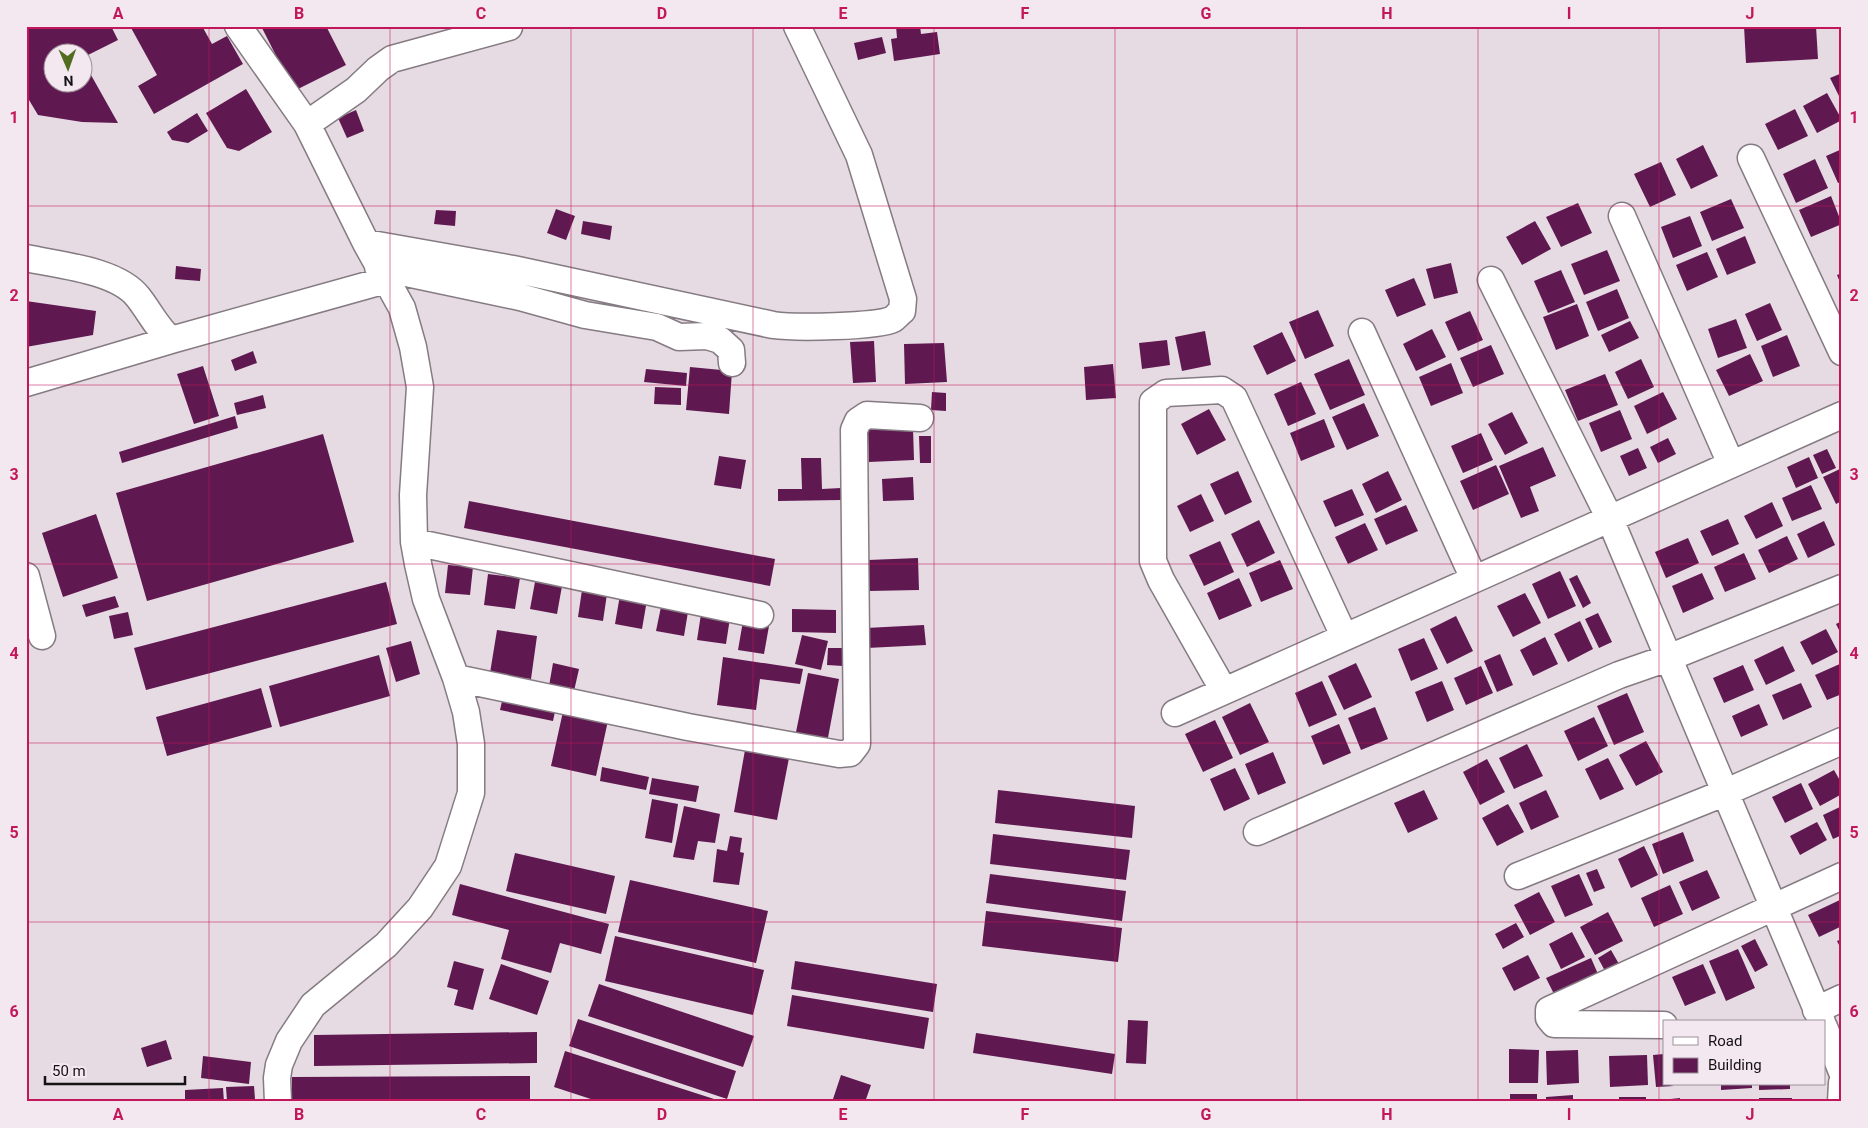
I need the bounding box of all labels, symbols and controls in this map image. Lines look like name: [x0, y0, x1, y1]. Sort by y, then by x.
text: A: [113, 4, 124, 23]
text: B: [294, 4, 304, 23]
text: C: [476, 4, 486, 23]
text: D: [657, 4, 667, 23]
text: E: [839, 4, 848, 23]
text: F: [1021, 4, 1030, 23]
text: G: [1201, 4, 1212, 23]
text: H: [1381, 4, 1393, 23]
text: I: [1567, 4, 1571, 23]
text: J: [1746, 4, 1754, 23]
north arrow: [42, 42, 92, 92]
text: N: [63, 73, 74, 89]
text: 1: [9, 108, 19, 127]
text: 1: [1849, 108, 1859, 127]
text: 2: [9, 286, 19, 305]
text: 2: [1849, 286, 1859, 305]
text: 3: [9, 465, 19, 484]
text: 3: [1849, 465, 1859, 484]
text: 4: [9, 644, 19, 663]
text: 4: [1849, 644, 1859, 663]
text: 5: [9, 823, 19, 842]
text: 5: [1849, 823, 1859, 842]
text: 6: [9, 1002, 19, 1021]
text: 6: [1849, 1002, 1859, 1021]
legend: [1663, 1020, 1826, 1086]
text: Road: [1708, 1032, 1742, 1050]
scale bar: [45, 1053, 185, 1085]
text: Building: [1708, 1056, 1762, 1074]
text: 50 m: [52, 1062, 86, 1080]
text: A: [113, 1105, 124, 1124]
text: B: [294, 1105, 304, 1124]
text: C: [476, 1105, 486, 1124]
text: D: [657, 1105, 667, 1124]
text: E: [839, 1105, 848, 1124]
text: F: [1021, 1105, 1030, 1124]
text: G: [1201, 1105, 1212, 1124]
text: H: [1381, 1105, 1393, 1124]
text: I: [1567, 1105, 1571, 1124]
text: J: [1746, 1105, 1754, 1124]

